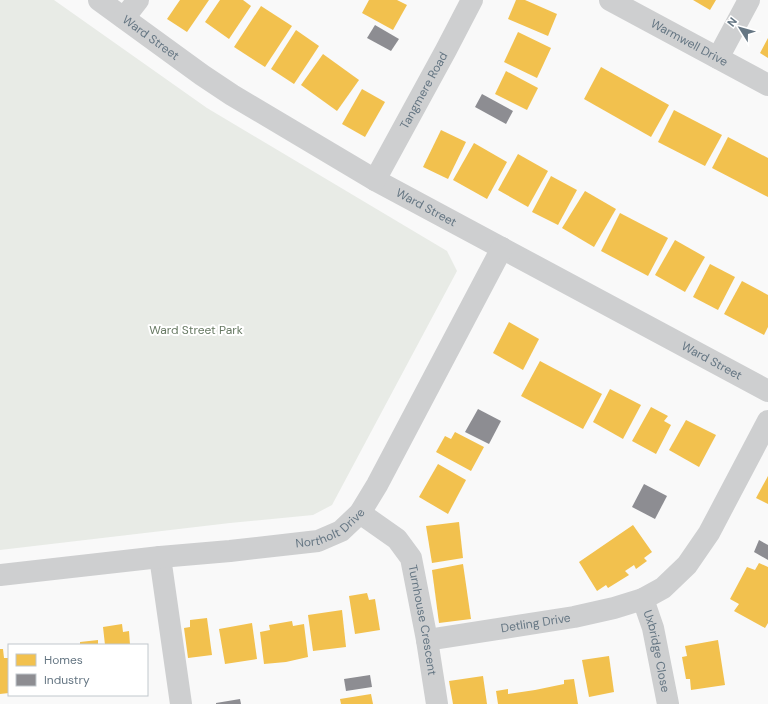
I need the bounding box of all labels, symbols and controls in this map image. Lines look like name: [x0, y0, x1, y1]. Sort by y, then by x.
north arrow: [720, 8, 760, 48]
street label: Ward Street: [119, 12, 183, 64]
street label: Warmwell Drive: [648, 15, 731, 70]
text: N: [724, 15, 740, 29]
street label: Tangmere Road: [396, 49, 451, 132]
street label: Ward Street: [393, 185, 460, 230]
park label: Ward Street Park: [149, 322, 243, 338]
street label: Ward Street: [679, 338, 745, 384]
street label: Northolt Drive: [295, 505, 369, 552]
street label: Turnhouse Crescent: [404, 563, 440, 677]
street label: Uxbridge Close: [639, 608, 674, 694]
street label: Detling Drive: [500, 610, 572, 636]
legend: [8, 644, 148, 696]
text: Homes: [44, 652, 83, 668]
text: Industry: [44, 672, 90, 688]

